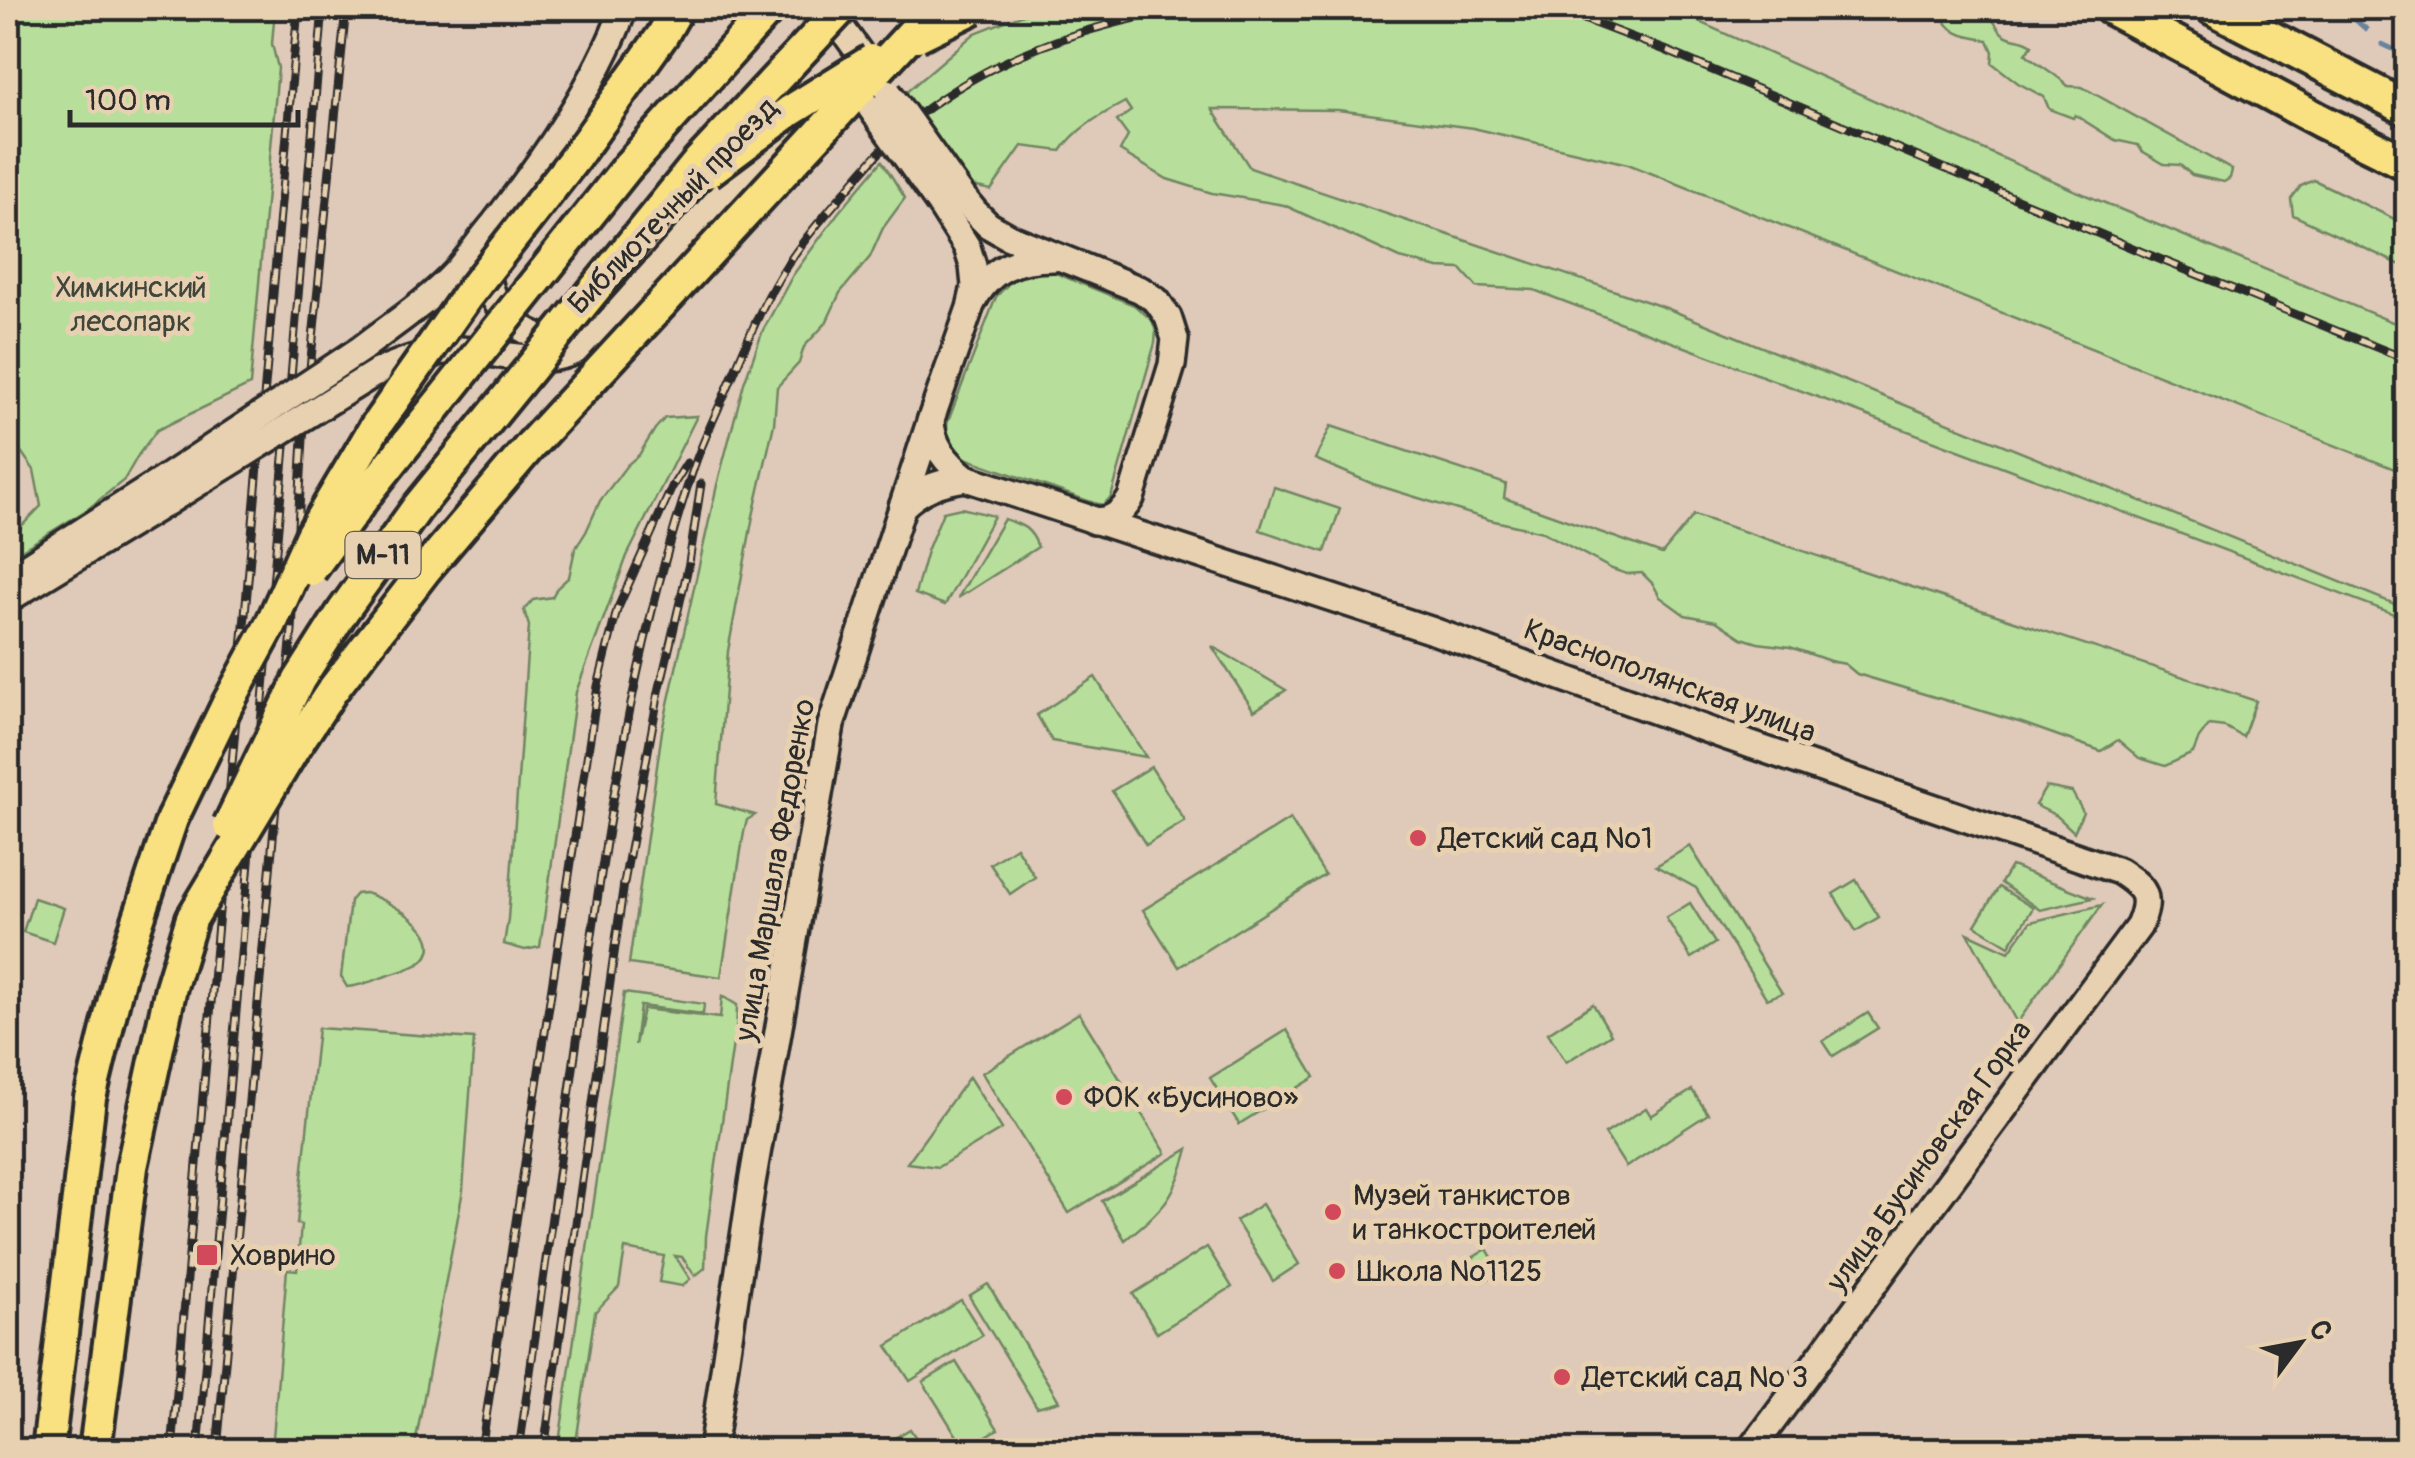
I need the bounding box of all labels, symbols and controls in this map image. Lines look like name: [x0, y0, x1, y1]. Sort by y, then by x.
scale bar: [70, 65, 298, 127]
text: 100 m: [85, 82, 171, 119]
street label: Библиотечный проезд: [560, 90, 786, 322]
park label: Химкинский лесопарк: [55, 269, 207, 340]
road number: М-11: [346, 532, 420, 578]
street label: Краснополянская улица: [1519, 611, 1821, 751]
street label: улица Маршала Федоренко: [726, 696, 823, 1045]
place label: Детский сад №1: [1437, 820, 1653, 857]
marker: Детский сад №1: [1407, 827, 1429, 849]
street label: улица Бусиновская Горка: [1818, 1013, 2040, 1299]
place label: ФОК «Бусиново»: [1084, 1079, 1298, 1116]
marker: ФОК «Бусиново»: [1053, 1086, 1075, 1108]
place label: Музей танкистов и танкостроителей: [1353, 1177, 1596, 1248]
marker: Музей танкистов и танкостроителей: [1322, 1201, 1344, 1223]
place label: Ховрино: [230, 1237, 336, 1274]
marker: Ховрино: [194, 1242, 220, 1268]
place label: Школа №1125: [1357, 1253, 1542, 1290]
marker: Школа №1125: [1326, 1260, 1348, 1282]
north arrow: [2250, 1293, 2350, 1393]
text: С: [2301, 1314, 2339, 1347]
place label: Детский сад № 3: [1581, 1359, 1808, 1396]
marker: Детский сад № 3: [1551, 1366, 1573, 1388]

